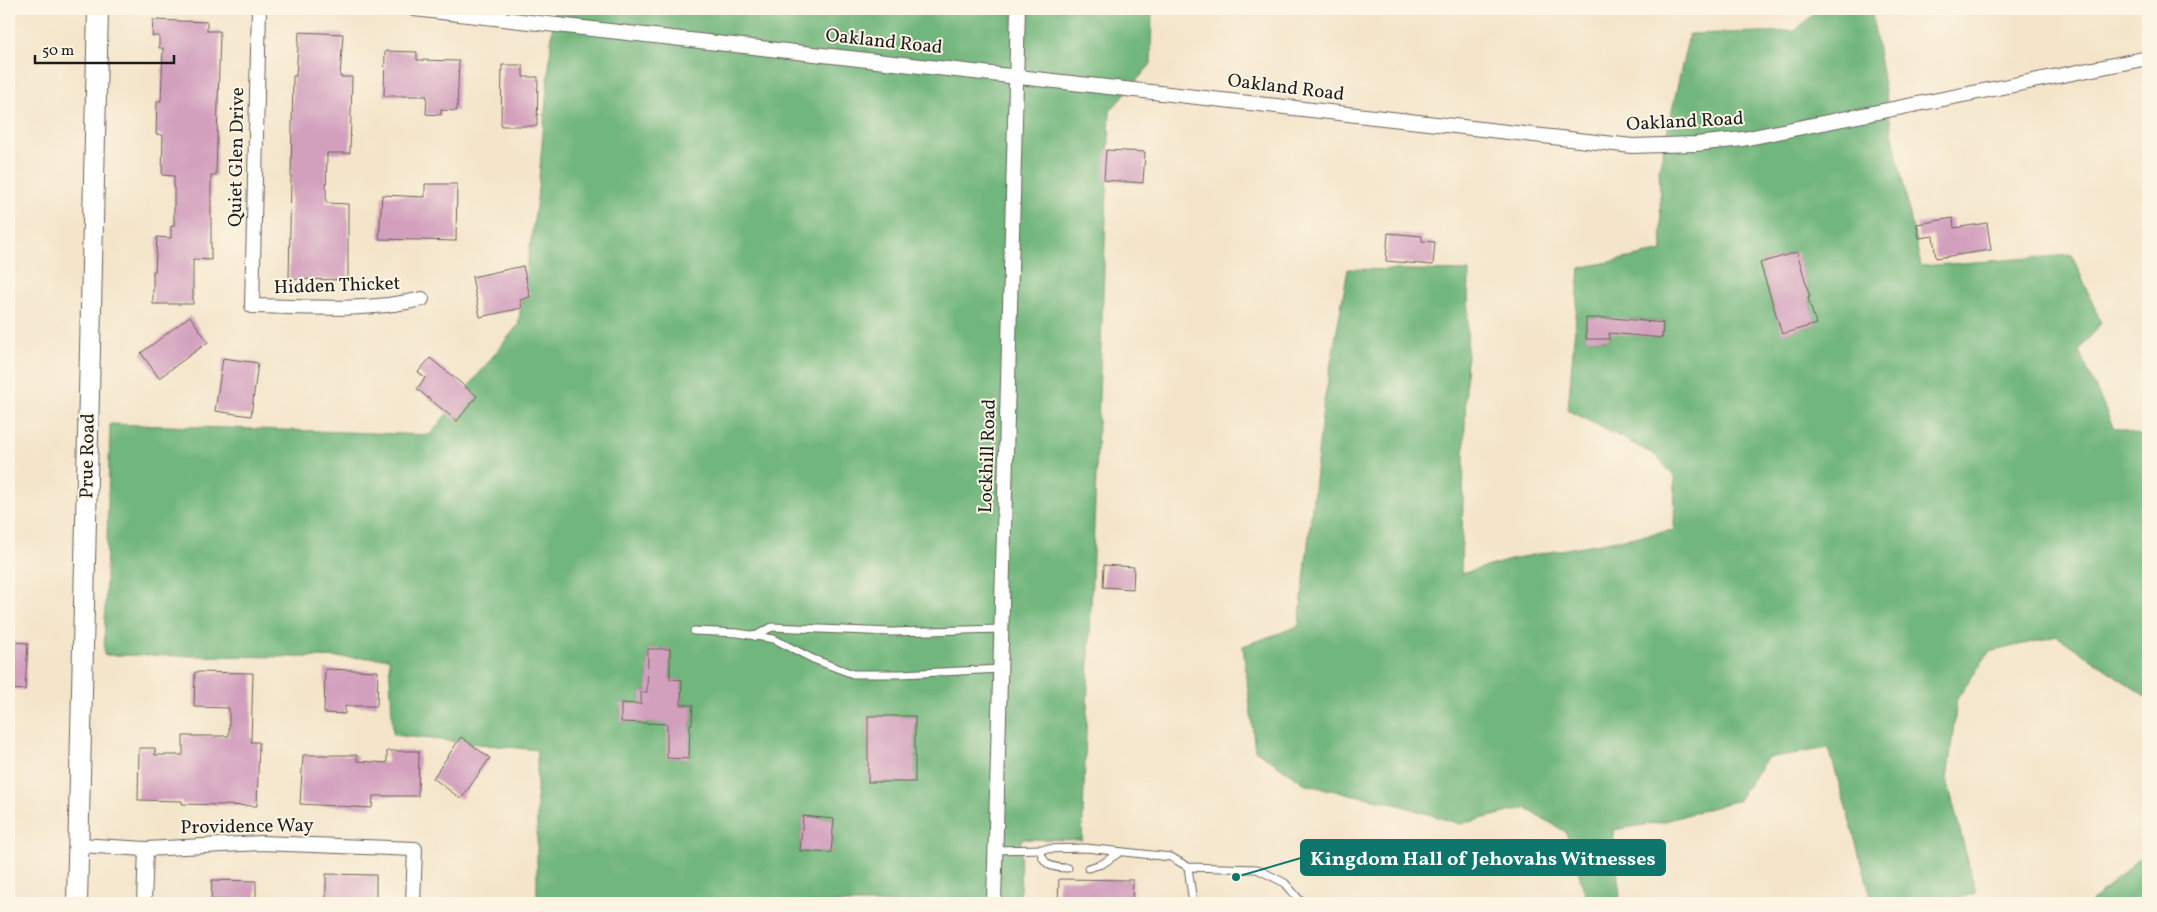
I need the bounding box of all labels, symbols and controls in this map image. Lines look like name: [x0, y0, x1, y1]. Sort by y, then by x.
street label: Oakland Road: [824, 23, 944, 61]
scale bar: [35, 32, 174, 64]
text: 50 m: [42, 41, 74, 62]
street label: Oakland Road: [1226, 68, 1346, 108]
street label: Quiet Glen Drive: [223, 87, 251, 227]
street label: Oakland Road: [1626, 106, 1744, 138]
street label: Hidden Thicket: [273, 271, 401, 301]
street label: Lockhill Road: [973, 398, 1003, 514]
street label: Prue Road: [74, 413, 102, 499]
street label: Providence Way: [180, 813, 314, 841]
callout: Kingdom Hall of Jehovahs Witnesses: [1301, 840, 1665, 875]
text: Kingdom Hall of Jehovahs Witnesses: [1310, 846, 1656, 874]

